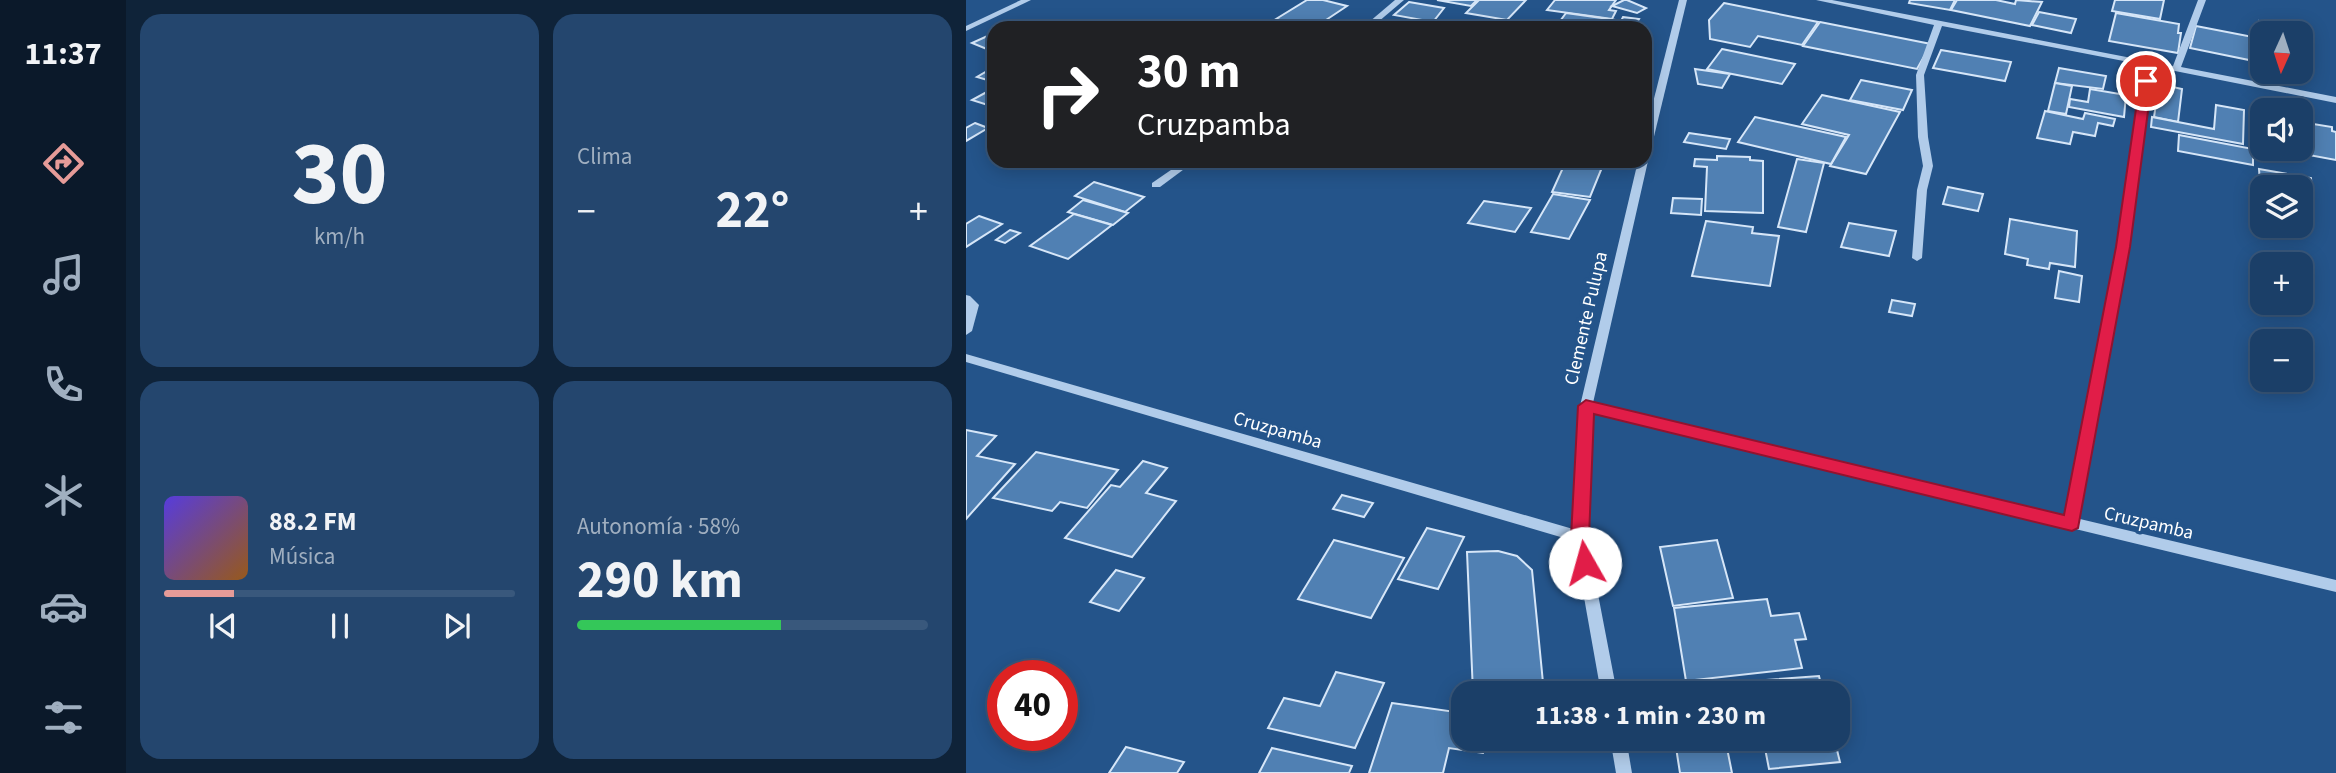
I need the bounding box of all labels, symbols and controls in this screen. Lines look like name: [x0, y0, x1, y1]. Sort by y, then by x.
north arrow: [2250, 21, 2314, 84]
map controls: [2250, 21, 2313, 392]
text: 11:37: [24, 31, 102, 77]
text: 30 m: [1137, 37, 1241, 107]
icon: right: [1022, 49, 1113, 140]
pin: [2116, 51, 2176, 111]
icon: arrive: [2127, 62, 2165, 100]
button: sound: [2250, 98, 2313, 161]
text: Cruzpamba: [1137, 102, 1291, 148]
text: 30: [291, 110, 388, 239]
icon: directions: [39, 139, 88, 188]
text: Clima: [577, 140, 632, 173]
text: 22°: [716, 174, 789, 248]
button: layers: [2250, 175, 2313, 238]
text: −: [577, 185, 596, 239]
text: +: [909, 185, 928, 239]
text: km/h: [314, 220, 365, 253]
street label: Clemente Pulupa: [1558, 249, 1615, 388]
icon: music: [39, 250, 88, 299]
button: +: [2250, 252, 2313, 315]
button: −: [2250, 329, 2313, 392]
icon: phone: [39, 360, 88, 409]
street label: Cruzpamba: [1230, 405, 1325, 456]
icon: climate: [39, 471, 88, 520]
street label: Cruzpamba: [2101, 500, 2196, 547]
text: 88.2 FM: [269, 503, 357, 540]
text: Autonomía · 58%: [577, 510, 740, 543]
position arrow: [1548, 526, 1622, 600]
text: Música: [269, 540, 335, 573]
text: 290 km: [577, 544, 743, 618]
icon: car: [39, 582, 88, 631]
icon: previous: [204, 607, 242, 645]
icon: pause: [321, 607, 359, 645]
icon: next: [438, 607, 476, 645]
speed limit sign: 40: [987, 660, 1078, 751]
icon: filters: [39, 693, 88, 742]
text: 11:38 · 1 min · 230 m: [1535, 697, 1766, 734]

